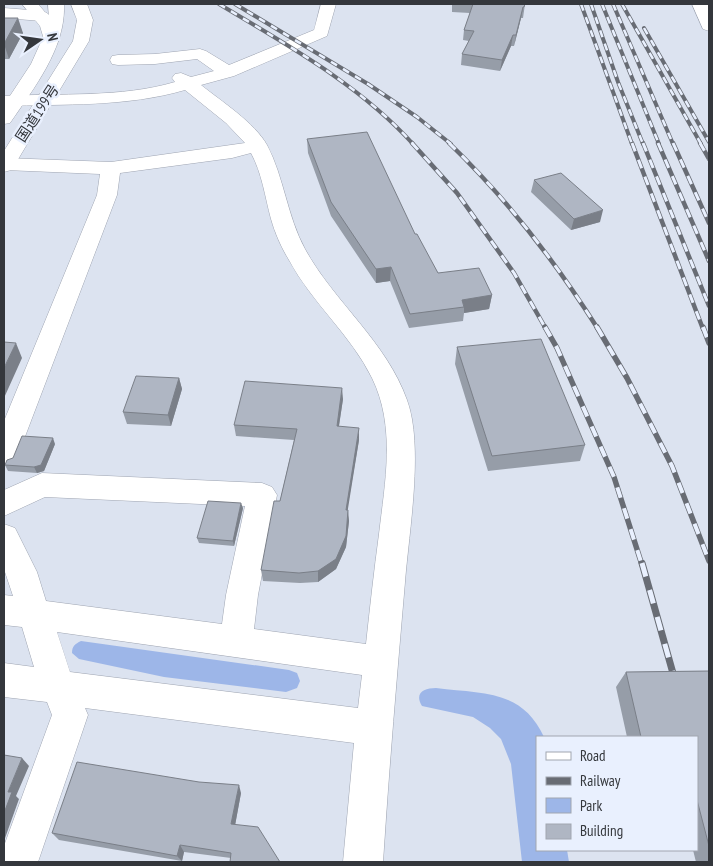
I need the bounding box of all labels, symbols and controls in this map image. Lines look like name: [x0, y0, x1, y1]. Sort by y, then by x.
north arrow: [15, 15, 65, 65]
text: N: [43, 31, 62, 43]
street label: 国道199号: [11, 80, 63, 146]
legend: [536, 736, 698, 851]
text: Road: [580, 746, 606, 765]
text: Railway: [580, 771, 621, 790]
text: Park: [580, 796, 602, 815]
text: Building: [580, 821, 623, 840]

